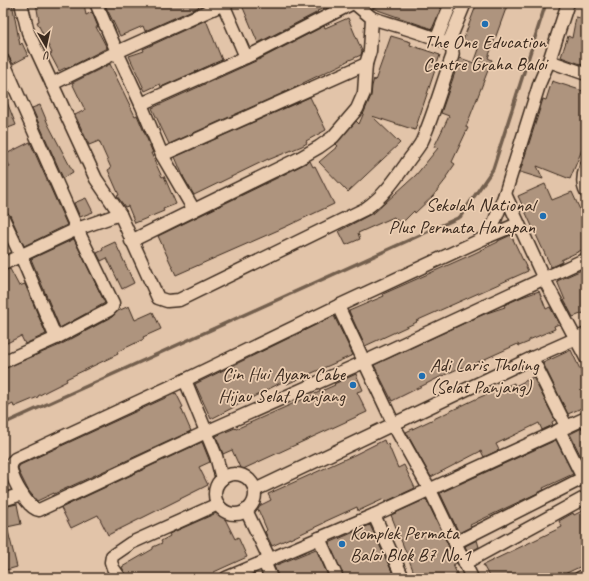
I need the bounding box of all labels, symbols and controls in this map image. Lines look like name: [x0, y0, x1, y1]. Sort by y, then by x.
marker: The One Education Centre Graha Baloi: [480, 19, 490, 29]
north arrow: [26, 26, 66, 66]
place label: The One Education Centre Graha Baloi: [423, 30, 549, 76]
text: U: [41, 49, 51, 64]
place label: Sekolah National Plus Permata Harapan: [388, 193, 539, 239]
marker: Sekolah National Plus Permata Harapan: [538, 211, 548, 221]
place label: Adi Laris Tholing (Selat Panjang): [430, 353, 540, 399]
place label: Cin Hui Ayam Cabe Hijau Selat Panjang: [218, 362, 347, 408]
marker: Adi Laris Tholing (Selat Panjang): [417, 371, 427, 381]
marker: Cin Hui Ayam Cabe Hijau Selat Panjang: [348, 380, 358, 390]
place label: Komplek Permata Baloi Blok B7 No.1: [350, 521, 472, 567]
marker: Komplek Permata Baloi Blok B7 No.1: [337, 539, 347, 549]

